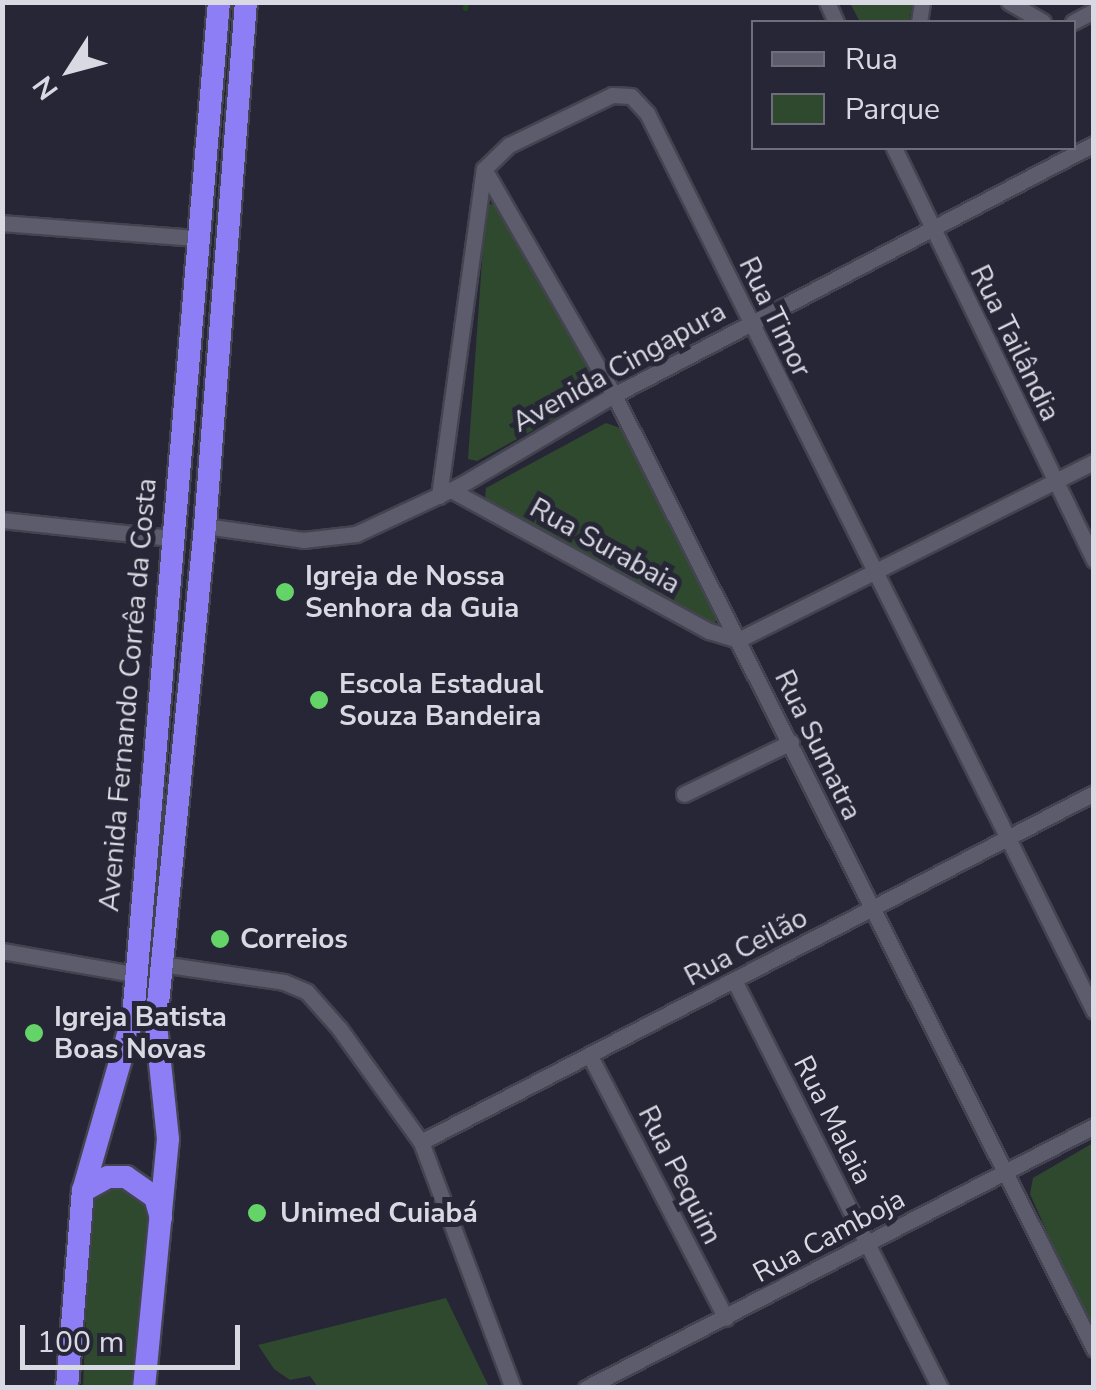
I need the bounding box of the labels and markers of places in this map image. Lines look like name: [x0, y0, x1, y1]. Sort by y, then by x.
place label: Igreja de Nossa Senhora da Guia: [305, 559, 519, 625]
marker: Igreja de Nossa Senhora da Guia: [274, 581, 296, 603]
place label: Escola Estadual Souza Bandeira: [339, 667, 544, 733]
marker: Escola Estadual Souza Bandeira: [308, 689, 330, 711]
place label: Correios: [240, 922, 348, 956]
marker: Correios: [209, 928, 231, 950]
place label: Igreja Batista Boas Novas: [54, 1000, 227, 1066]
marker: Igreja Batista Boas Novas: [23, 1022, 45, 1044]
place label: Unimed Cuiabá: [280, 1196, 478, 1230]
marker: Unimed Cuiabá: [244, 1200, 270, 1226]

